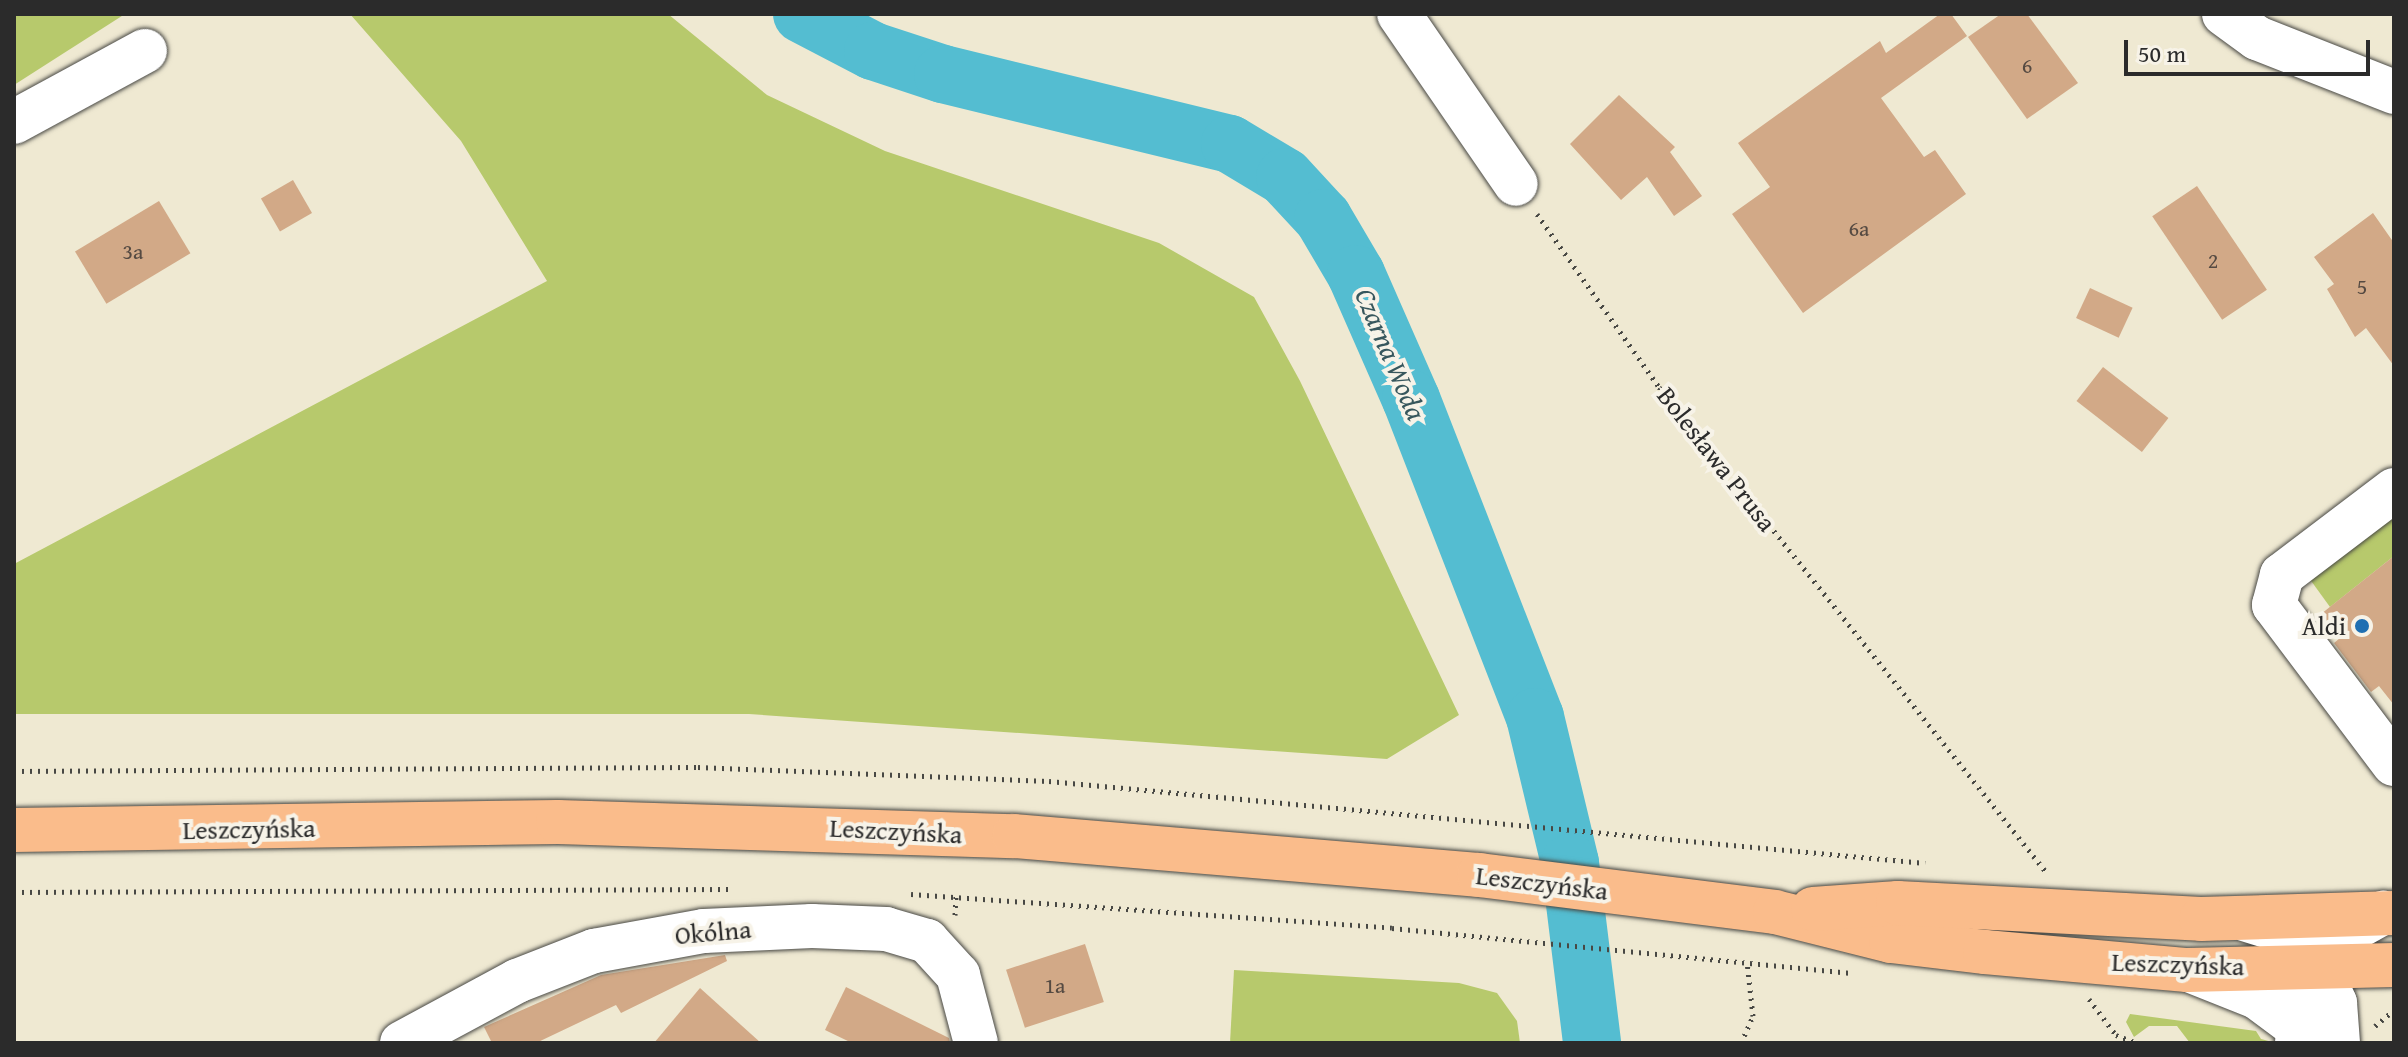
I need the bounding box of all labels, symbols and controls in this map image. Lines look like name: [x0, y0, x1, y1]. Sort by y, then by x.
scale bar: [2128, 24, 2374, 74]
text: 50 m: [2138, 36, 2186, 71]
house number: 6: [2022, 53, 2032, 79]
house number: 6a: [1849, 216, 1869, 242]
house number: 3a: [123, 239, 143, 265]
house number: 2: [2208, 248, 2218, 274]
house number: 5: [2357, 274, 2367, 300]
water label: Czarna Woda: [1348, 283, 1434, 425]
street label: Bolesława Prusa: [1651, 381, 1783, 537]
place label: Aldi: [2302, 610, 2346, 642]
marker: Aldi: [2353, 617, 2371, 635]
street label: Leszczyńska: [182, 812, 316, 846]
street label: Leszczyńska: [829, 812, 963, 850]
street label: Leszczyńska: [1474, 859, 1610, 907]
street label: Okólna: [674, 913, 752, 951]
street label: Leszczyńska: [2111, 946, 2245, 982]
house number: 1a: [1045, 973, 1065, 999]

